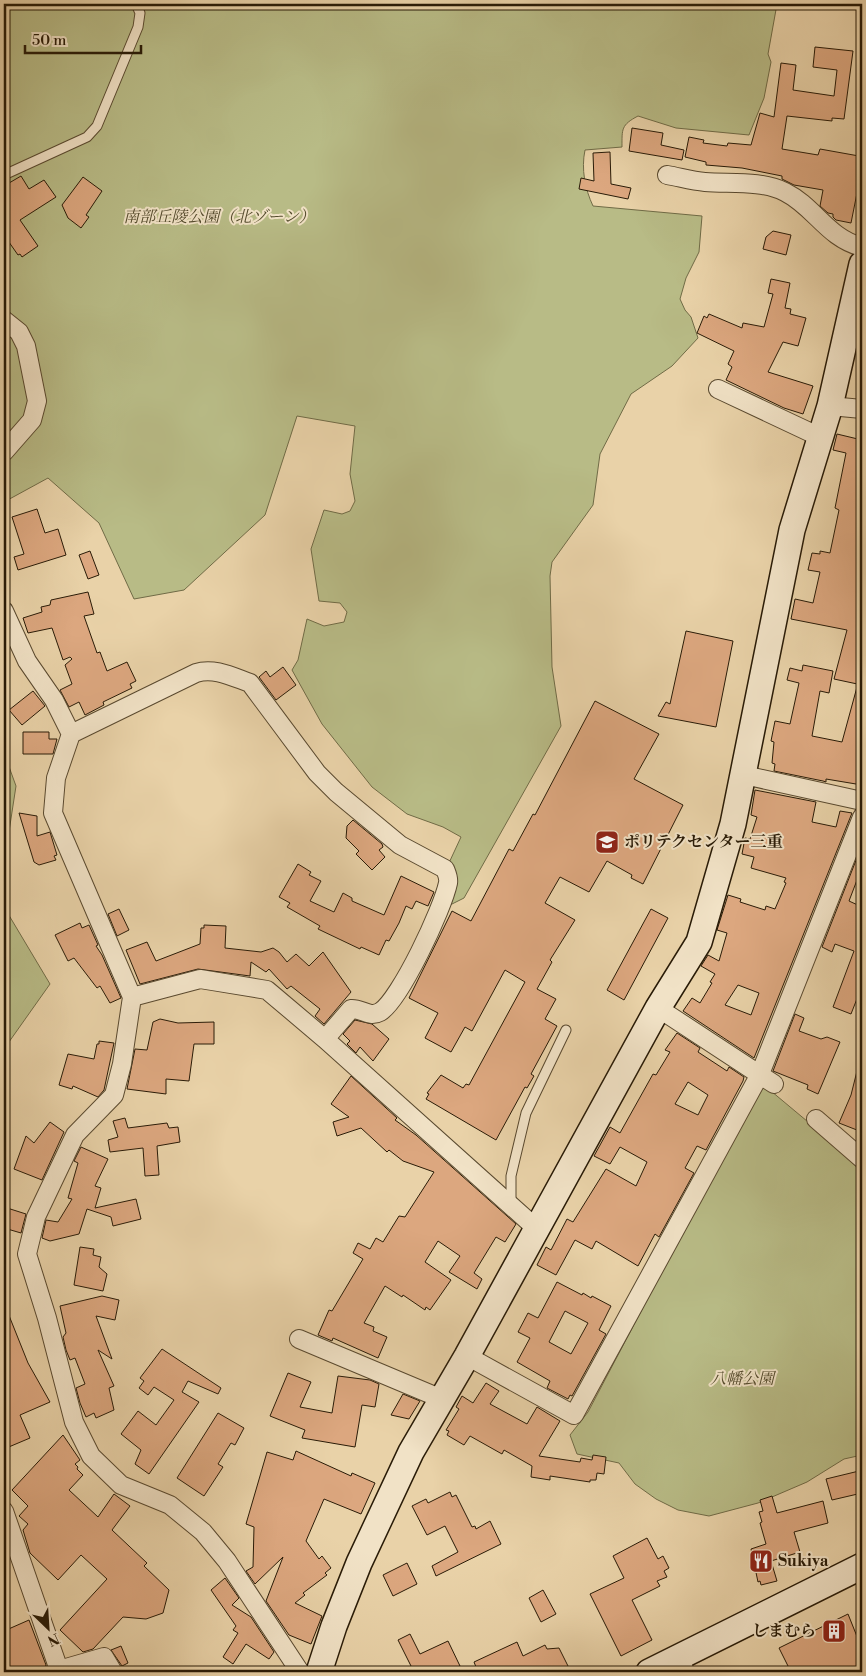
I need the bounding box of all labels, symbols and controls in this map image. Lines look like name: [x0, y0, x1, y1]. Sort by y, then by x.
scale bar: [25, 22, 141, 54]
text: 50 m: [32, 31, 66, 50]
park label: 南部丘陵公園（北ゾーン）: [123, 207, 315, 227]
school or university icon: ポリテクセンター三重: [594, 829, 620, 855]
place label: ポリテクセンター三重: [624, 832, 782, 852]
park label: 八幡公園: [710, 1369, 777, 1389]
restaurant icon: Sukiya: [748, 1548, 774, 1574]
place label: Sukiya: [778, 1551, 829, 1571]
north arrow: [22, 1604, 72, 1654]
building icon: しまむら: [821, 1618, 847, 1644]
place label: しまむら: [752, 1621, 816, 1641]
text: N: [44, 1628, 62, 1649]

